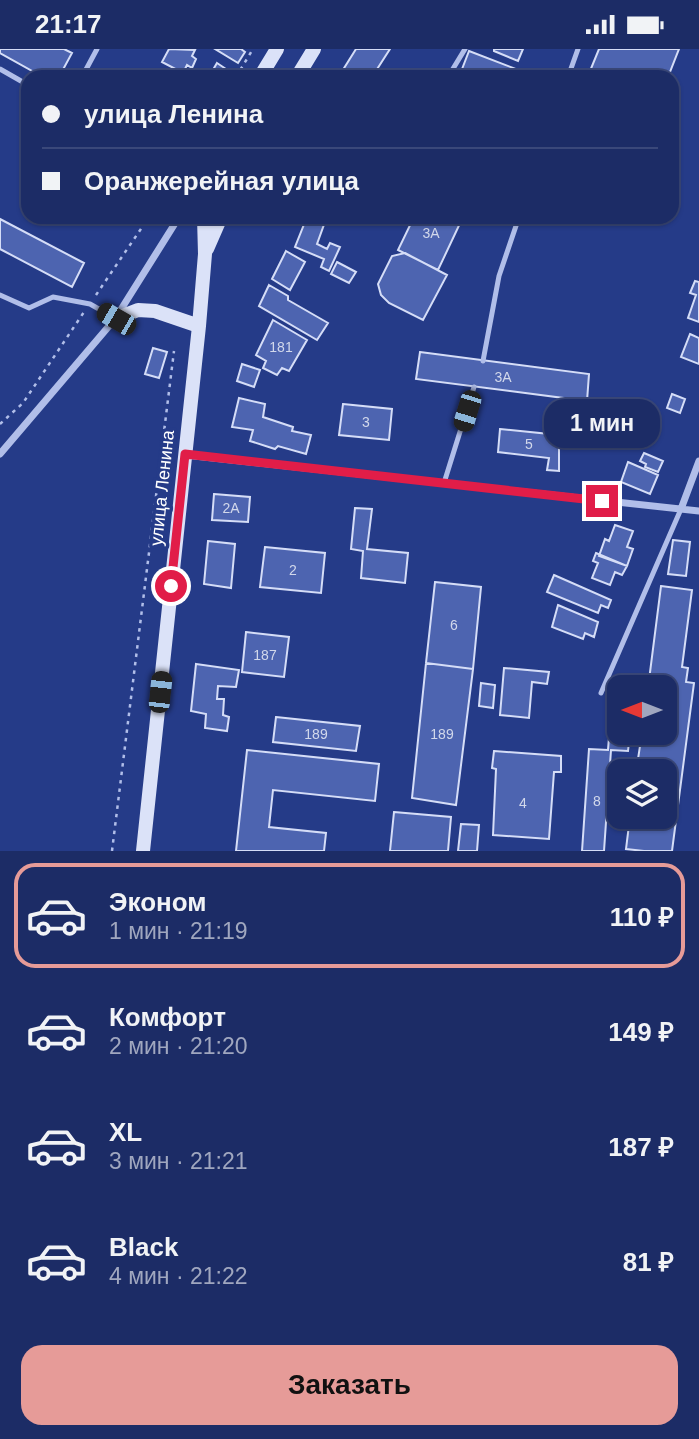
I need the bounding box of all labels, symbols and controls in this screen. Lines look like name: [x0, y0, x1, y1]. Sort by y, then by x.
text: 21:17: [35, 9, 102, 39]
text: улица Ленина: [84, 99, 263, 129]
text: Оранжерейная улица: [84, 166, 359, 196]
house number: 3А: [422, 225, 440, 241]
car: [93, 299, 140, 339]
house number: 181: [269, 339, 293, 355]
house number: 3А: [494, 369, 512, 385]
car: [451, 388, 484, 434]
callout: 1 мин: [544, 399, 660, 449]
text: 1 мин: [570, 410, 634, 436]
house number: 3: [362, 414, 370, 430]
street label: улица Ленина: [146, 428, 178, 547]
house number: 5: [525, 436, 533, 452]
route end: [586, 485, 618, 517]
house number: 2А: [222, 500, 240, 516]
house number: 2: [289, 562, 297, 578]
route start: [155, 570, 187, 602]
house number: 6: [450, 617, 458, 633]
house number: 187: [253, 647, 277, 663]
car: [148, 670, 173, 714]
north arrow: [607, 675, 677, 745]
map controls: [607, 675, 677, 829]
house number: 189: [304, 726, 328, 742]
house number: 189: [430, 726, 454, 742]
button: layers: [607, 759, 677, 829]
house number: 8: [593, 793, 601, 809]
house number: 4: [519, 795, 527, 811]
icon: car: [25, 884, 88, 947]
text: Эконом: [109, 887, 207, 917]
text: 110 ₽: [610, 902, 674, 932]
text: 1 мин · 21:19: [109, 918, 248, 944]
icon: car: [25, 999, 88, 1062]
text: Комфорт: [109, 1002, 226, 1032]
text: 149 ₽: [608, 1017, 674, 1047]
text: 2 мин · 21:20: [109, 1033, 248, 1059]
icon: car: [25, 1114, 88, 1177]
text: XL: [109, 1117, 142, 1147]
text: 187 ₽: [608, 1132, 674, 1162]
text: 3 мин · 21:21: [109, 1148, 248, 1174]
icon: car: [25, 1229, 88, 1292]
text: Black: [109, 1232, 178, 1262]
text: 81 ₽: [623, 1247, 674, 1277]
text: 4 мин · 21:22: [109, 1263, 248, 1289]
button: Заказать: [21, 1345, 678, 1425]

